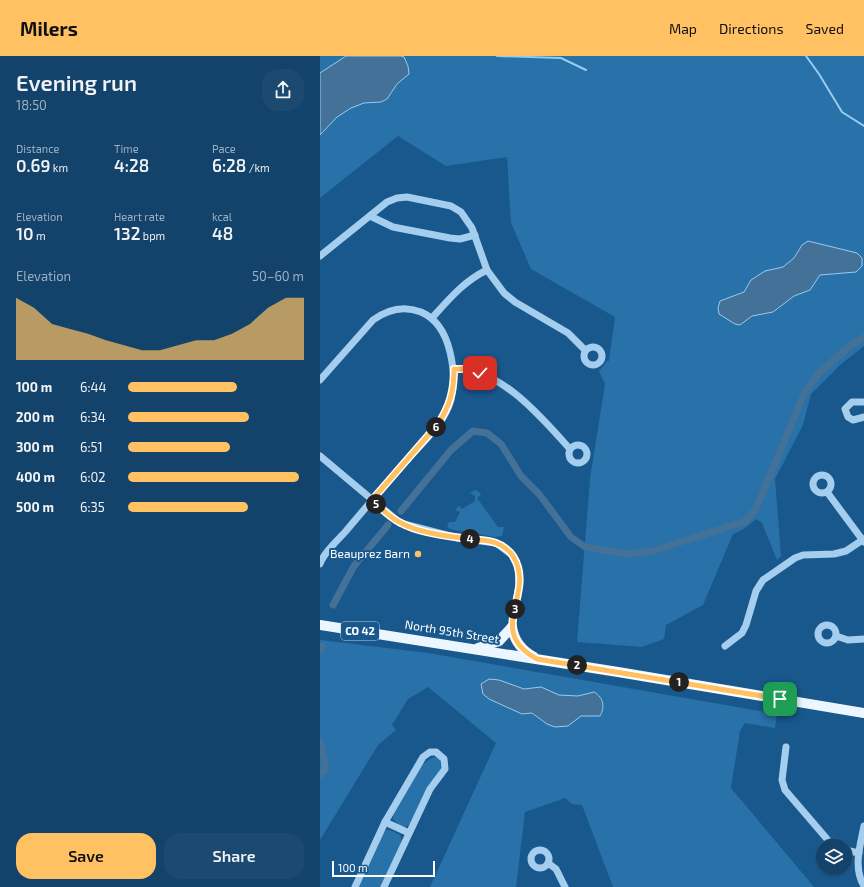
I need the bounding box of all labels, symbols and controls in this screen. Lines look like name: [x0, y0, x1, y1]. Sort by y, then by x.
text: Milers: [20, 17, 78, 40]
text: Map: [669, 20, 697, 37]
text: Directions: [719, 20, 784, 37]
text: Saved: [806, 20, 844, 37]
text: Evening run: [16, 69, 137, 95]
button: share: [262, 69, 304, 111]
text: 18:50: [16, 97, 47, 113]
text: Distance: [16, 142, 59, 155]
text: Time: [114, 142, 139, 155]
text: Pace: [212, 142, 236, 155]
text: 0.69: [16, 155, 50, 175]
text: 4:28: [114, 155, 149, 175]
text: 6:28: [212, 155, 246, 175]
text: km: [50, 161, 68, 174]
text: /km: [246, 161, 270, 174]
text: Elevation: [16, 210, 63, 223]
text: Heart rate: [114, 210, 165, 223]
text: kcal: [212, 210, 232, 223]
text: 10: [16, 223, 34, 243]
text: 132: [114, 223, 140, 243]
text: 48: [212, 223, 233, 243]
text: m: [34, 229, 46, 242]
text: bpm: [140, 229, 165, 242]
text: Elevation: [16, 268, 71, 284]
text: 50–60 m: [252, 268, 304, 284]
pin: [463, 356, 497, 390]
icon: check: [469, 362, 491, 384]
text: 100 m: [16, 379, 52, 395]
text: 6:44: [80, 379, 107, 395]
text: 200 m: [16, 409, 54, 425]
text: 6:34: [80, 409, 106, 425]
pin: 6: [426, 417, 446, 437]
text: 6: [433, 420, 439, 433]
text: 300 m: [16, 439, 54, 455]
text: 6:51: [80, 439, 103, 455]
text: 400 m: [16, 469, 55, 485]
text: 6:02: [80, 469, 106, 485]
pin: 5: [366, 494, 386, 514]
text: 5: [373, 497, 379, 510]
text: 500 m: [16, 499, 54, 515]
text: 6:35: [80, 499, 105, 515]
pin: 4: [460, 529, 480, 549]
text: 4: [466, 532, 474, 545]
place label: Beauprez Barn: [330, 546, 410, 560]
marker: Beauprez Barn: [413, 549, 423, 559]
pin: 3: [505, 599, 525, 619]
text: 3: [512, 602, 518, 615]
street label: North 95th Street: [404, 617, 501, 645]
road number: CO 42: [341, 622, 379, 640]
pin: 2: [567, 655, 587, 675]
text: 2: [574, 658, 580, 671]
pin: 1: [669, 672, 689, 692]
text: 1: [677, 675, 681, 688]
pin: [763, 682, 797, 716]
icon: arrive: [769, 688, 791, 710]
button: Save: [16, 833, 156, 879]
button: Share: [164, 833, 304, 879]
map controls: [816, 839, 852, 875]
button: layers: [816, 839, 852, 875]
scale bar: [332, 859, 435, 878]
text: 100 m: [338, 861, 368, 874]

